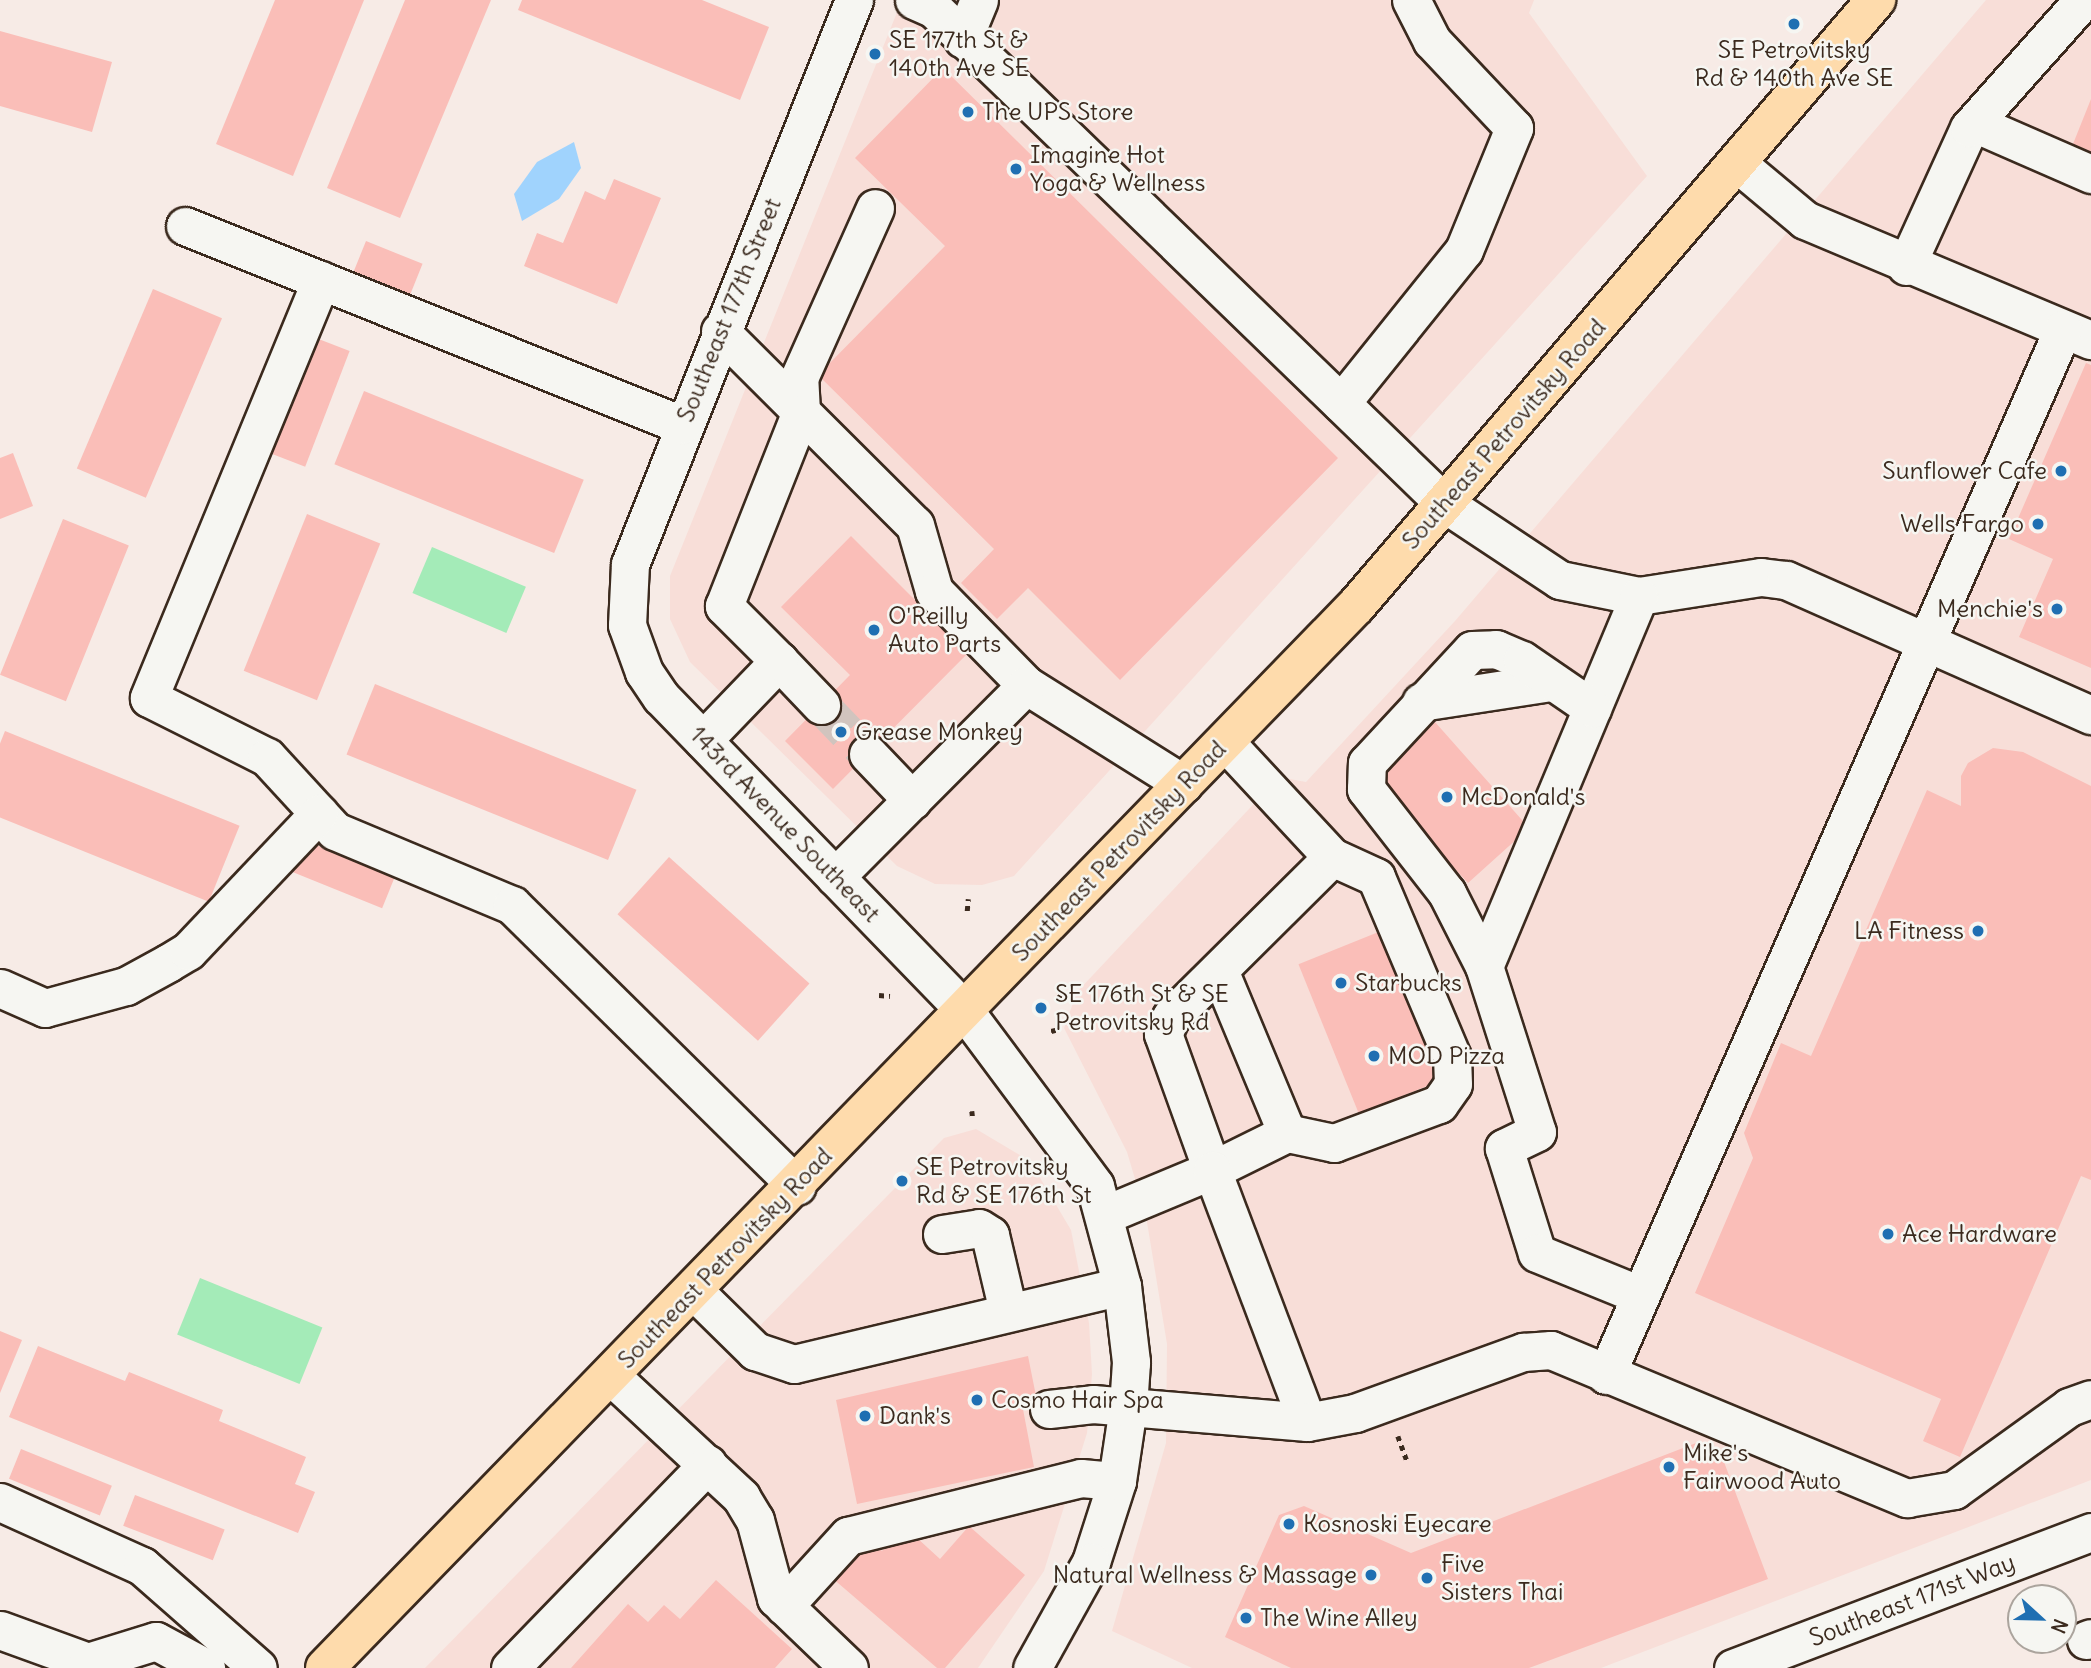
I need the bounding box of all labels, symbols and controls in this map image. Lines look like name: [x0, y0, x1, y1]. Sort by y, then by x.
marker: SE Petrovitsky Rd & 140th Ave SE: [1786, 16, 1802, 32]
place label: SE 177th St & 140th Ave SE: [889, 26, 1029, 82]
place label: SE Petrovitsky Rd & 140th Ave SE: [1695, 36, 1893, 92]
marker: SE 177th St & 140th Ave SE: [867, 46, 883, 62]
place label: The UPS Store: [982, 98, 1133, 126]
marker: The UPS Store: [960, 104, 976, 120]
place label: Imagine Hot Yoga & Wellness: [1030, 141, 1205, 197]
marker: Imagine Hot Yoga & Wellness: [1008, 161, 1024, 177]
street label: Southeast 177th Street: [671, 194, 787, 426]
street label: Southeast Petrovitsky Road: [1396, 313, 1612, 555]
place label: Sunflower Cafe: [1882, 457, 2047, 485]
marker: Sunflower Cafe: [2053, 463, 2069, 479]
place label: Wells Fargo: [1900, 510, 2024, 538]
marker: Wells Fargo: [2030, 516, 2046, 532]
place label: Menchie's: [1937, 595, 2043, 623]
marker: Menchie's: [2049, 601, 2065, 617]
place label: O'Reilly Auto Parts: [888, 602, 1001, 658]
marker: O'Reilly Auto Parts: [866, 622, 882, 638]
place label: Grease Monkey: [855, 718, 1023, 746]
street label: 143rd Avenue Southeast: [684, 720, 886, 928]
marker: Grease Monkey: [833, 724, 849, 740]
street label: Southeast Petrovitsky Road: [1006, 735, 1232, 967]
place label: McDonald's: [1461, 783, 1585, 811]
marker: McDonald's: [1439, 789, 1455, 805]
place label: LA Fitness: [1854, 917, 1964, 945]
marker: LA Fitness: [1970, 923, 1986, 939]
place label: Starbucks: [1355, 969, 1462, 997]
marker: Starbucks: [1333, 975, 1349, 991]
place label: SE 176th St & SE Petrovitsky Rd: [1055, 980, 1229, 1036]
marker: SE 176th St & SE Petrovitsky Rd: [1033, 1000, 1049, 1016]
place label: MOD Pizza: [1388, 1042, 1505, 1070]
marker: MOD Pizza: [1366, 1048, 1382, 1064]
street label: Southeast Petrovitsky Road: [612, 1142, 838, 1374]
place label: SE Petrovitsky Rd & SE 176th St: [916, 1153, 1092, 1209]
marker: SE Petrovitsky Rd & SE 176th St: [894, 1173, 910, 1189]
place label: Ace Hardware: [1902, 1220, 2057, 1248]
marker: Ace Hardware: [1880, 1226, 1896, 1242]
place label: Cosmo Hair Spa: [991, 1386, 1164, 1414]
marker: Cosmo Hair Spa: [969, 1392, 985, 1408]
place label: Dank's: [879, 1402, 951, 1430]
marker: Dank's: [857, 1408, 873, 1424]
place label: Mike's Fairwood Auto: [1683, 1439, 1841, 1495]
marker: Mike's Fairwood Auto: [1661, 1459, 1677, 1475]
place label: Kosnoski Eyecare: [1303, 1510, 1492, 1538]
marker: Kosnoski Eyecare: [1281, 1516, 1297, 1532]
street label: Southeast 171st Way: [1805, 1548, 2019, 1652]
place label: Five Sisters Thai: [1441, 1550, 1563, 1606]
place label: Natural Wellness & Massage: [1053, 1561, 1357, 1589]
marker: Natural Wellness & Massage: [1363, 1567, 1379, 1583]
marker: Five Sisters Thai: [1419, 1570, 1435, 1586]
north arrow: [2007, 1584, 2077, 1654]
place label: The Wine Alley: [1260, 1604, 1418, 1632]
marker: The Wine Alley: [1238, 1610, 1254, 1626]
text: N: [2046, 1616, 2073, 1637]

